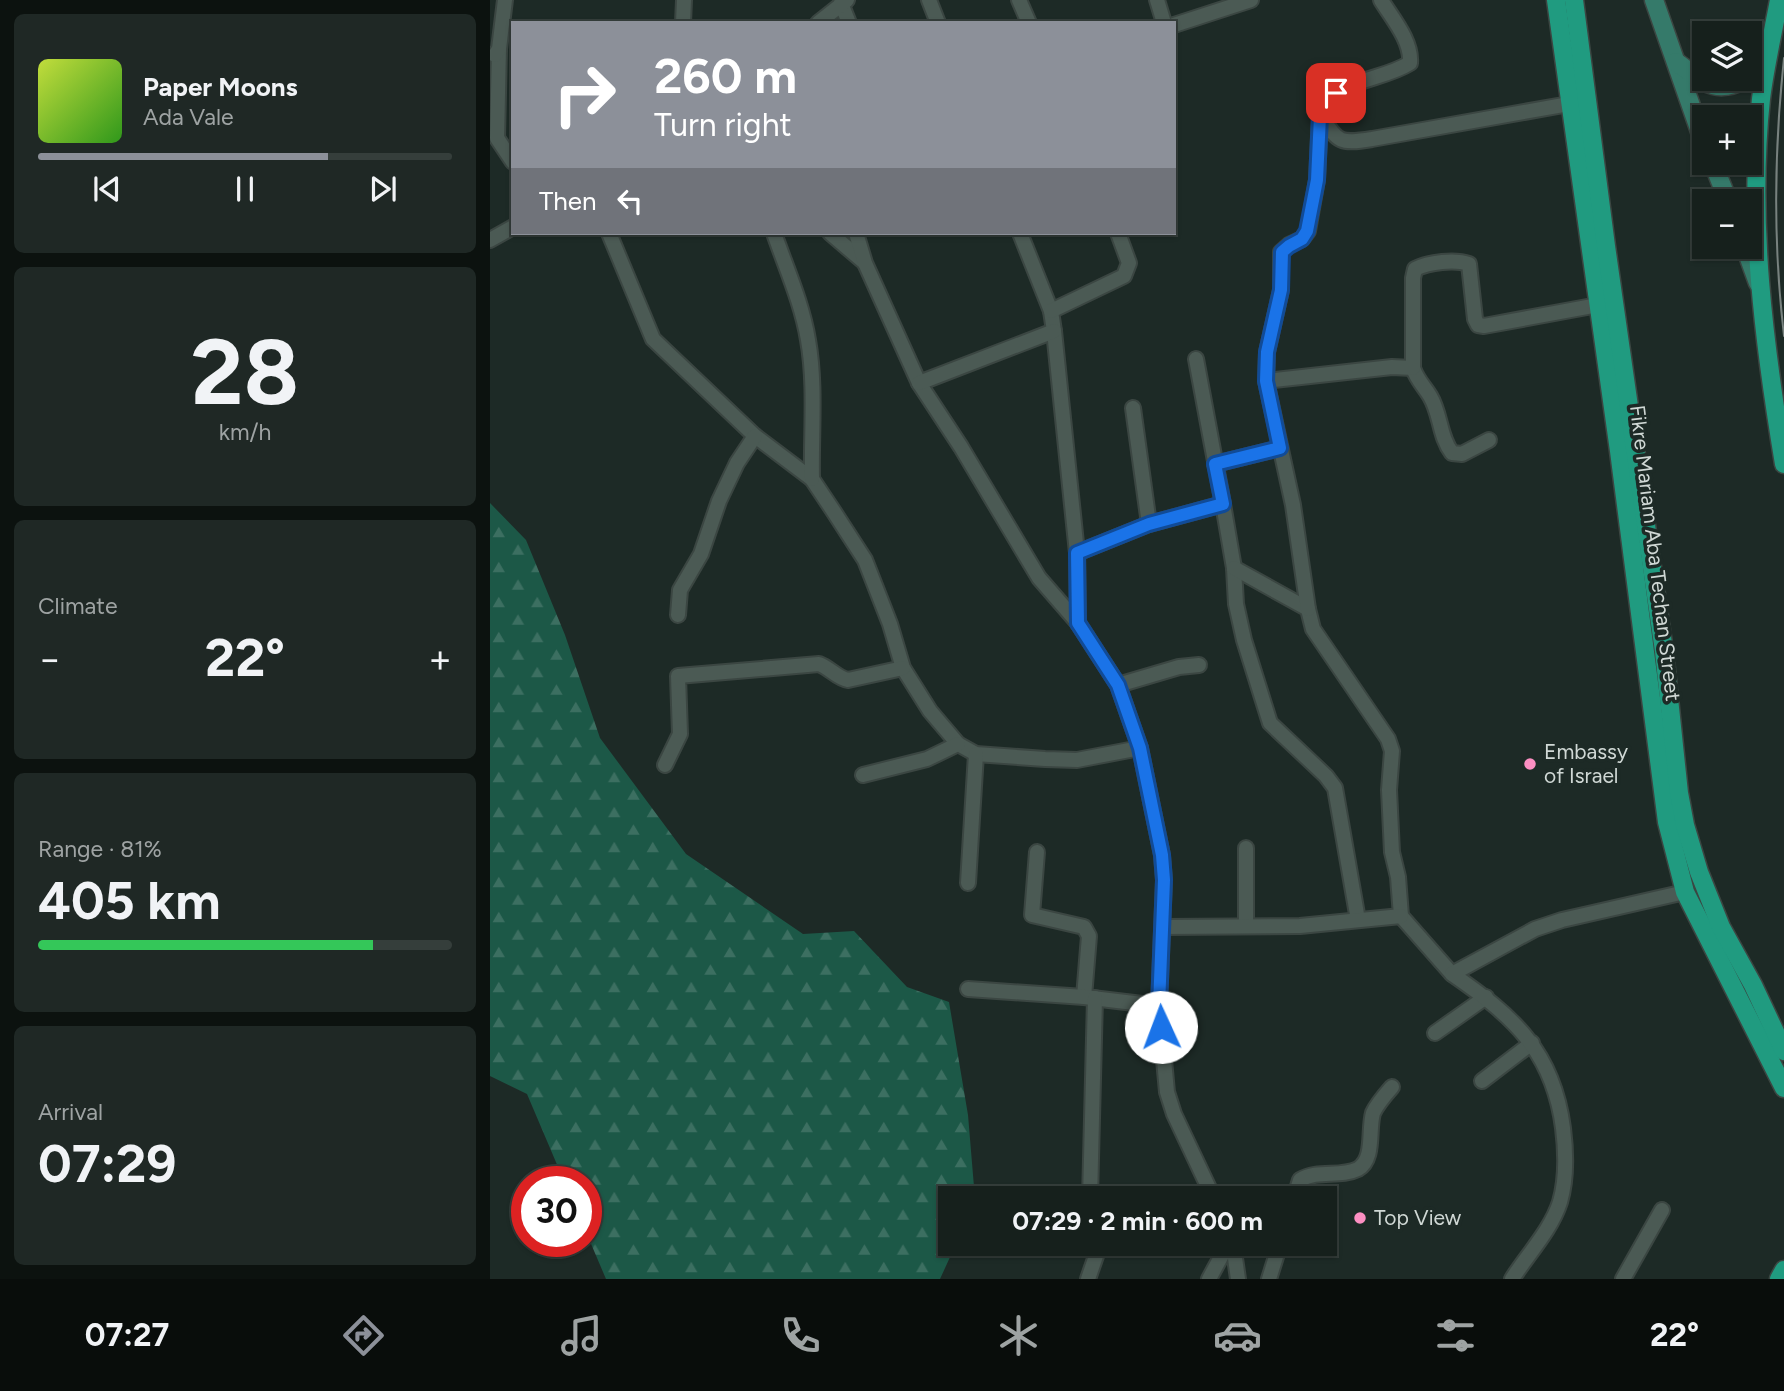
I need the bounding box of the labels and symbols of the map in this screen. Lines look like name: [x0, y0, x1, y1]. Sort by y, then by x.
pin: [1306, 63, 1366, 123]
street label: Fikre Mariam Aba Techan Street: [1625, 403, 1686, 702]
place label: Embassy of Israel: [1544, 739, 1628, 788]
marker: Embassy of Israel: [1522, 756, 1538, 772]
position arrow: [1124, 990, 1198, 1064]
speed limit sign: 30: [511, 1166, 602, 1257]
place label: Top View: [1374, 1205, 1462, 1230]
marker: Top View: [1352, 1210, 1368, 1226]

